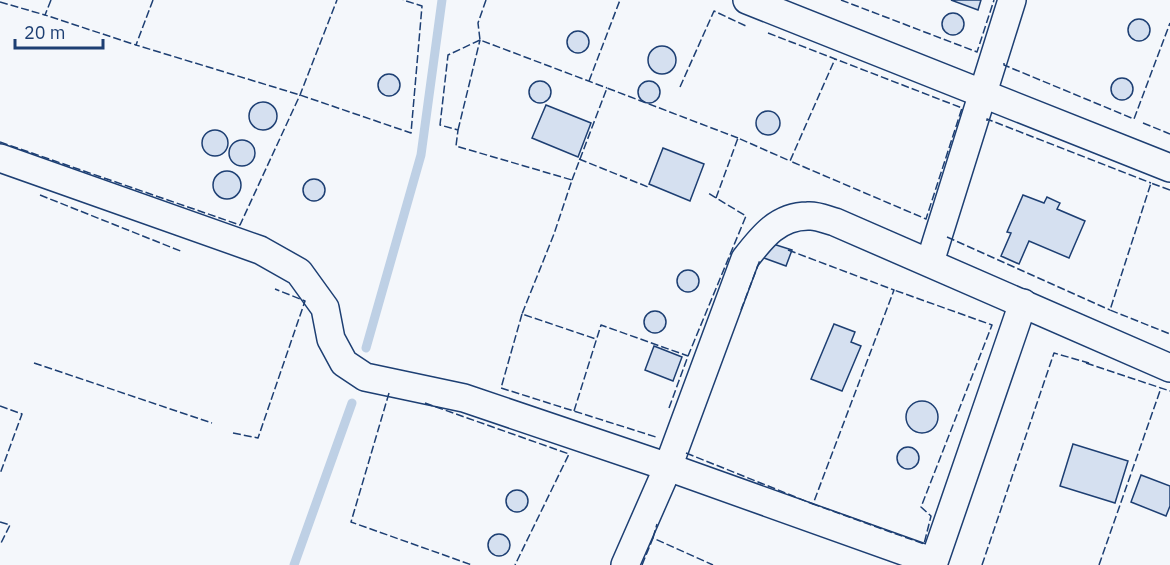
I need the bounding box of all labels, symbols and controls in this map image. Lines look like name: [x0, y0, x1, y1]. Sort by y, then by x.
scale bar: [15, 12, 104, 50]
text: 20 m: [24, 21, 66, 44]

